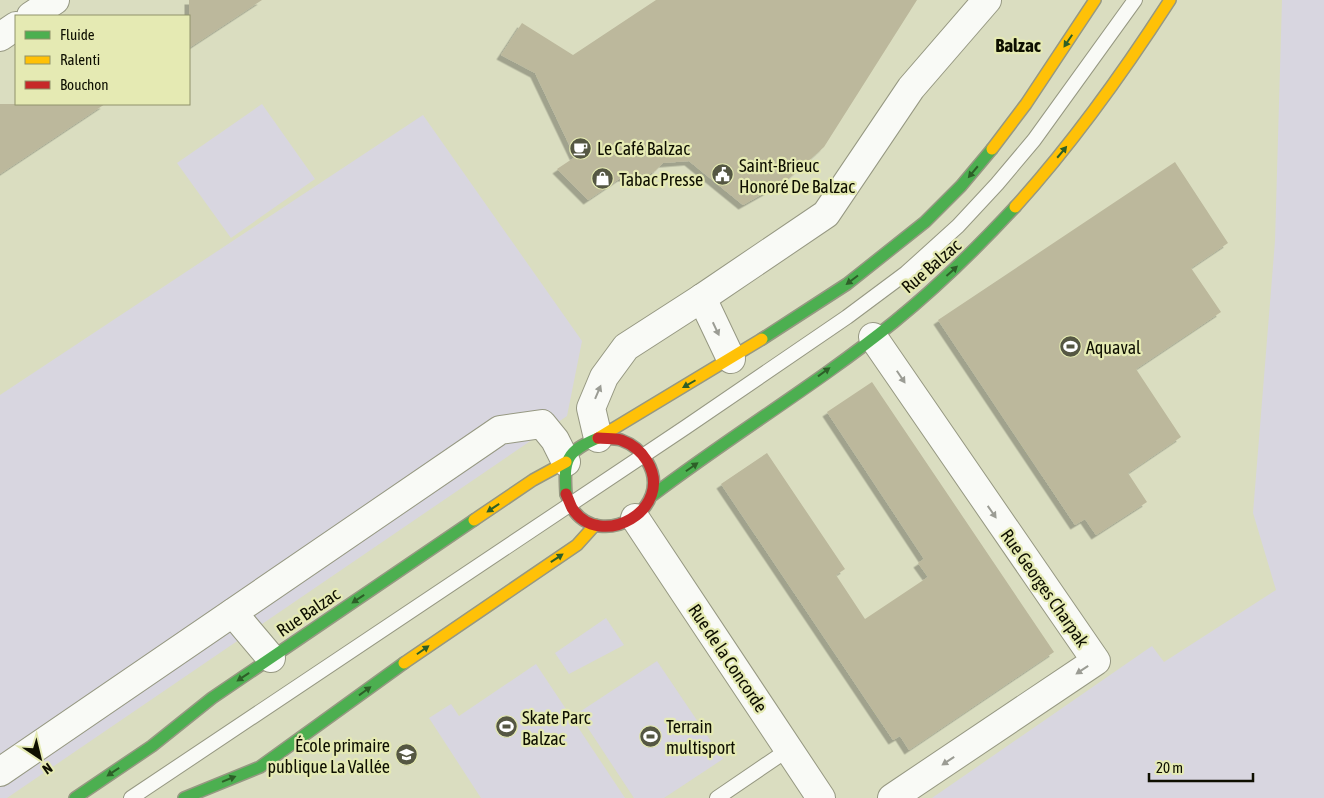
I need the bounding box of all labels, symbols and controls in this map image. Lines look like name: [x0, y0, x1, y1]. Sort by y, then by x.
legend: [15, 15, 190, 105]
text: Fluide: [60, 26, 95, 43]
district label: Balzac: [995, 34, 1041, 56]
one-way arrow: [1063, 34, 1073, 47]
text: Ralenti: [60, 51, 100, 68]
text: Bouchon: [60, 76, 109, 93]
cafe icon: Le Café Balzac: [569, 136, 593, 160]
place label: Le Café Balzac: [597, 138, 690, 159]
one-way arrow: [1056, 147, 1068, 159]
place label: Saint-Brieuc Honoré De Balzac: [739, 155, 855, 197]
public building icon: Saint-Brieuc Honoré De Balzac: [711, 163, 735, 187]
one-way arrow: [967, 165, 978, 178]
shop icon: Tabac Presse: [591, 167, 615, 191]
place label: Tabac Presse: [619, 169, 703, 190]
street label: Rue Balzac: [897, 234, 965, 297]
one-way arrow: [945, 266, 958, 277]
one-way arrow: [845, 275, 859, 285]
one-way arrow: [713, 322, 721, 336]
sports icon: Aquaval: [1058, 335, 1082, 359]
place label: Aquaval: [1086, 337, 1141, 358]
one-way arrow: [818, 367, 831, 377]
one-way arrow: [896, 370, 906, 384]
one-way arrow: [683, 379, 696, 388]
one-way arrow: [594, 385, 602, 399]
one-way arrow: [686, 462, 699, 472]
one-way arrow: [486, 503, 499, 512]
one-way arrow: [987, 505, 997, 518]
street label: Rue Georges Charpak: [997, 525, 1093, 651]
one-way arrow: [550, 553, 564, 563]
street label: Rue Balzac: [272, 583, 344, 641]
one-way arrow: [351, 594, 365, 604]
street label: Rue de la Concorde: [684, 600, 772, 716]
one-way arrow: [416, 645, 430, 655]
one-way arrow: [1075, 665, 1089, 675]
one-way arrow: [236, 672, 250, 682]
one-way arrow: [358, 686, 372, 696]
place label: Skate Parc Balzac: [522, 707, 591, 749]
sports icon: Skate Parc Balzac: [494, 715, 518, 739]
place label: Terrain multisport: [666, 716, 735, 758]
sports icon: Terrain multisport: [638, 724, 662, 748]
north arrow: [15, 733, 65, 783]
place label: École primaire publique La Vallée: [267, 735, 390, 777]
school or university icon: École primaire publique La Vallée: [394, 743, 418, 767]
scale bar: [1149, 750, 1253, 782]
one-way arrow: [941, 756, 954, 766]
text: 20 m: [1156, 759, 1183, 776]
text: N: [39, 760, 55, 778]
one-way arrow: [106, 767, 120, 777]
one-way arrow: [222, 775, 236, 783]

